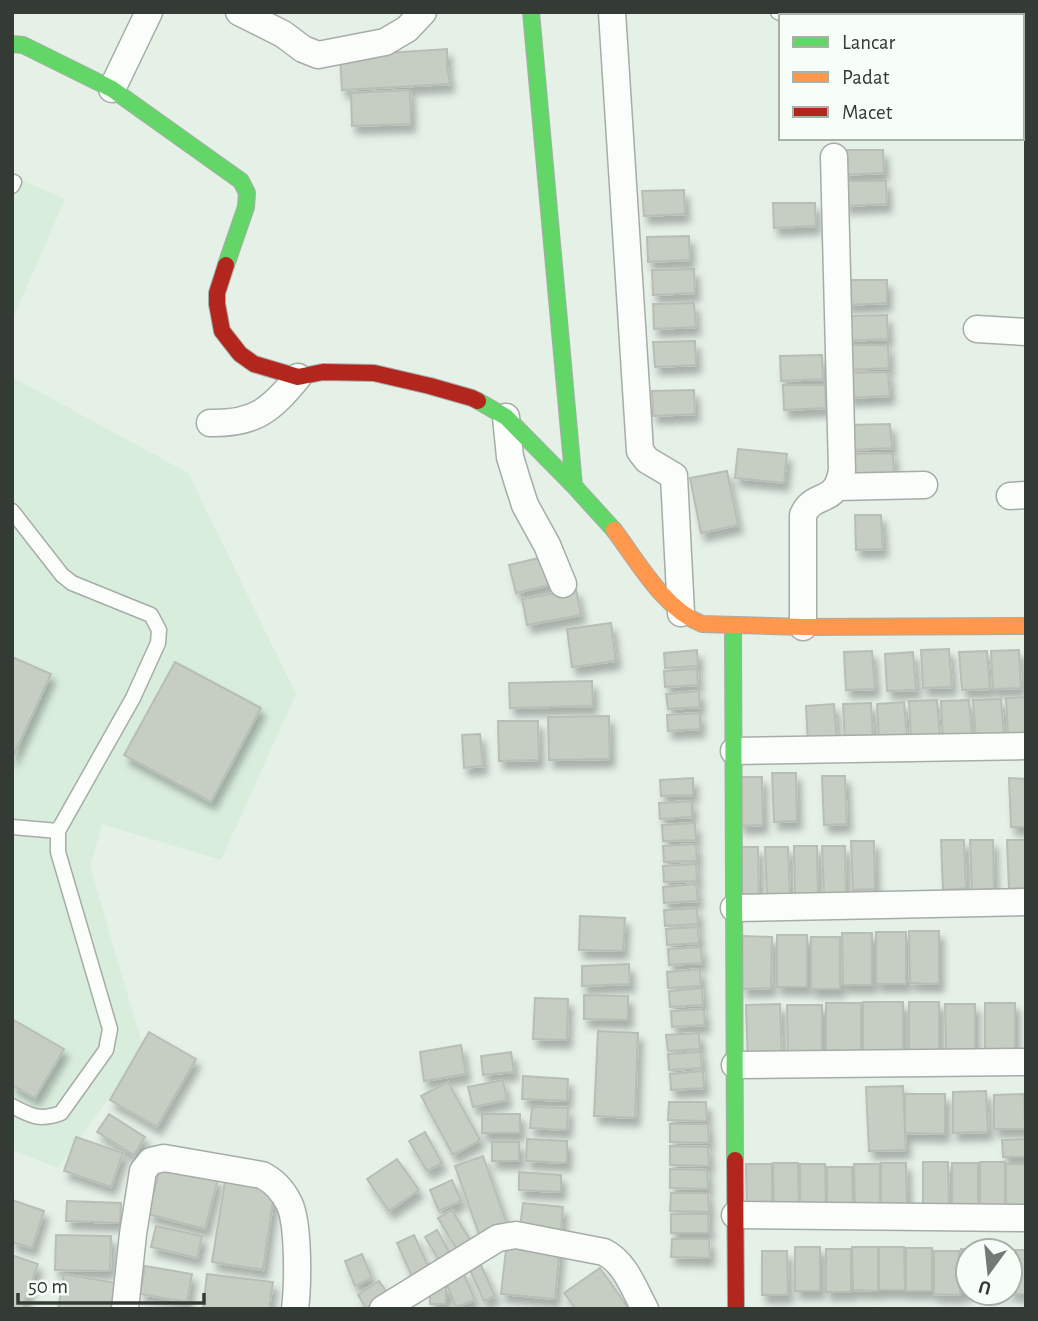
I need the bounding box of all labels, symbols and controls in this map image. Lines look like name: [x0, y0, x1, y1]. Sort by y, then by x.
legend: [779, 14, 1024, 140]
text: Lancar: [842, 32, 895, 53]
text: Padat: [842, 67, 890, 88]
text: Macet: [842, 102, 893, 123]
north arrow: [954, 1237, 1024, 1307]
scale bar: [18, 1262, 203, 1306]
text: 50 m: [28, 1276, 68, 1297]
text: U: [977, 1276, 993, 1298]

